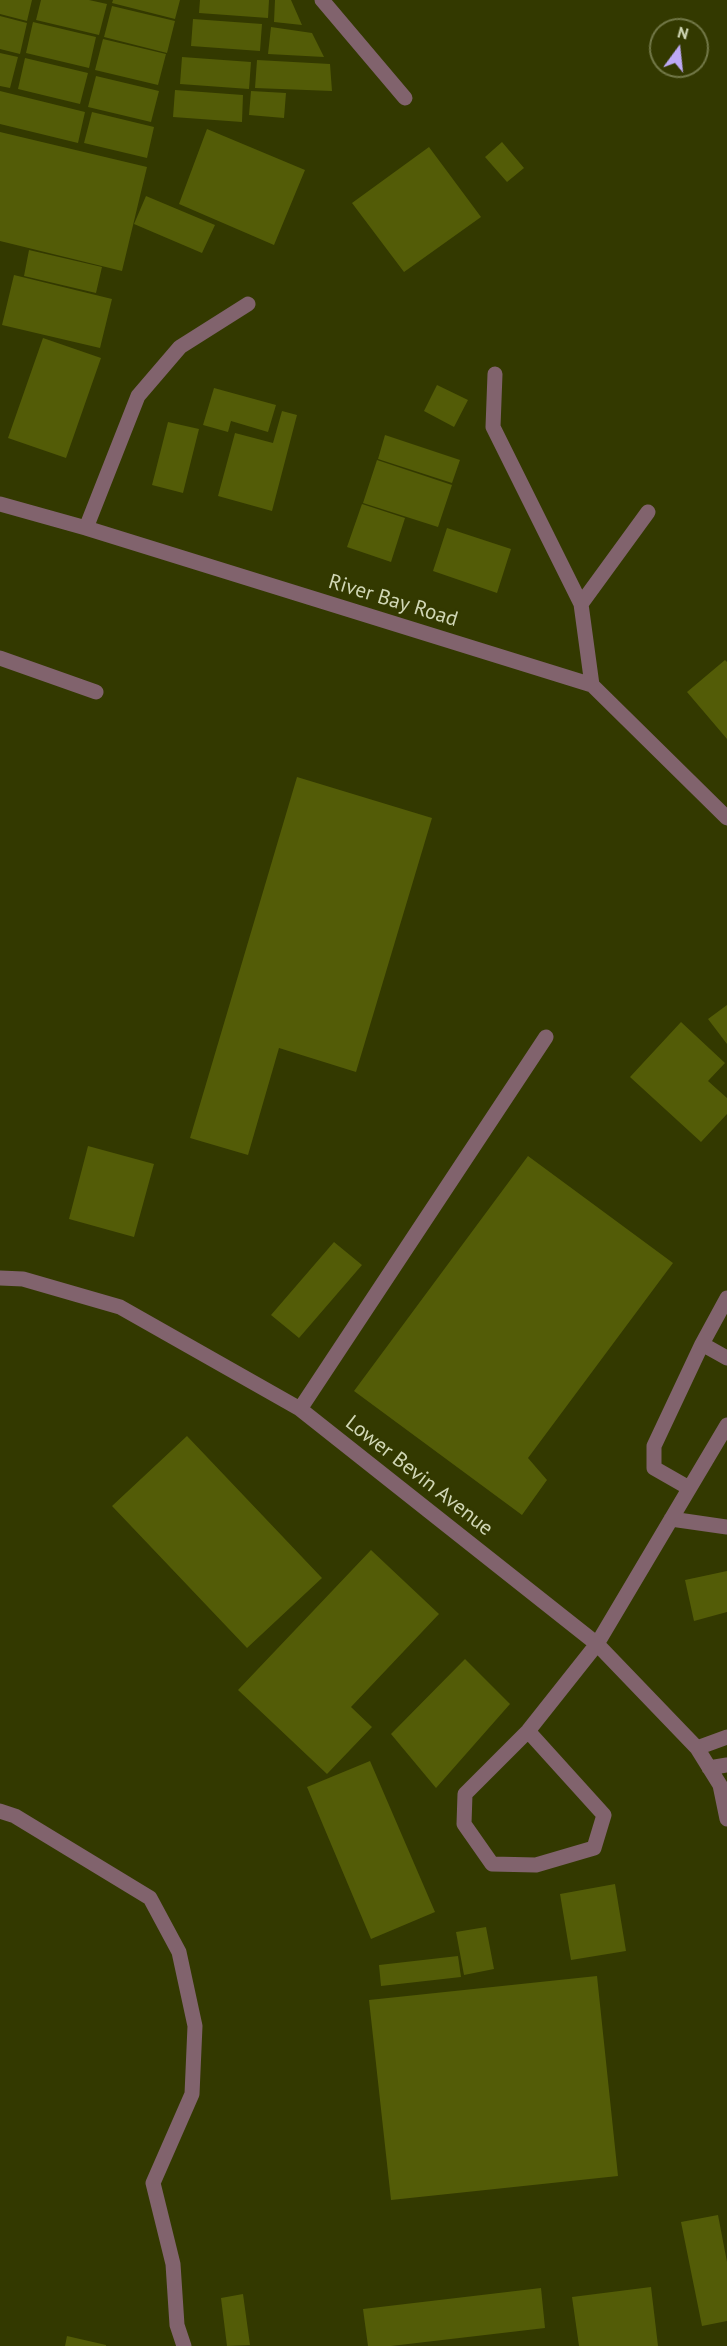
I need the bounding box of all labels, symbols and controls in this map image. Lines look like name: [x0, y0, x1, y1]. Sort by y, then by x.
north arrow: [649, 18, 709, 78]
text: N: [675, 22, 691, 44]
street label: River Bay Road: [325, 569, 461, 633]
street label: Lower Bevin Avenue: [340, 1411, 498, 1541]

